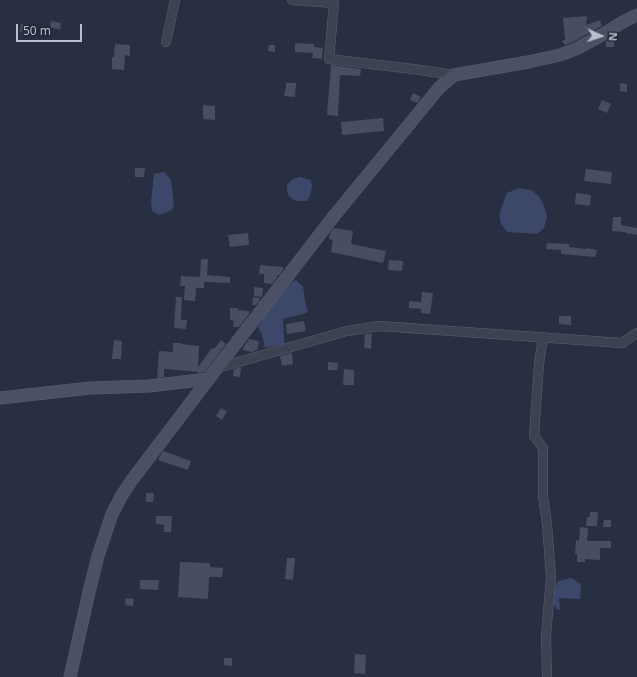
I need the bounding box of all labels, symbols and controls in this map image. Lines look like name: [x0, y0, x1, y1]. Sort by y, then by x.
scale bar: [18, 16, 84, 42]
north arrow: [581, 16, 621, 56]
text: 50 m: [23, 22, 51, 39]
text: N: [606, 32, 621, 42]

